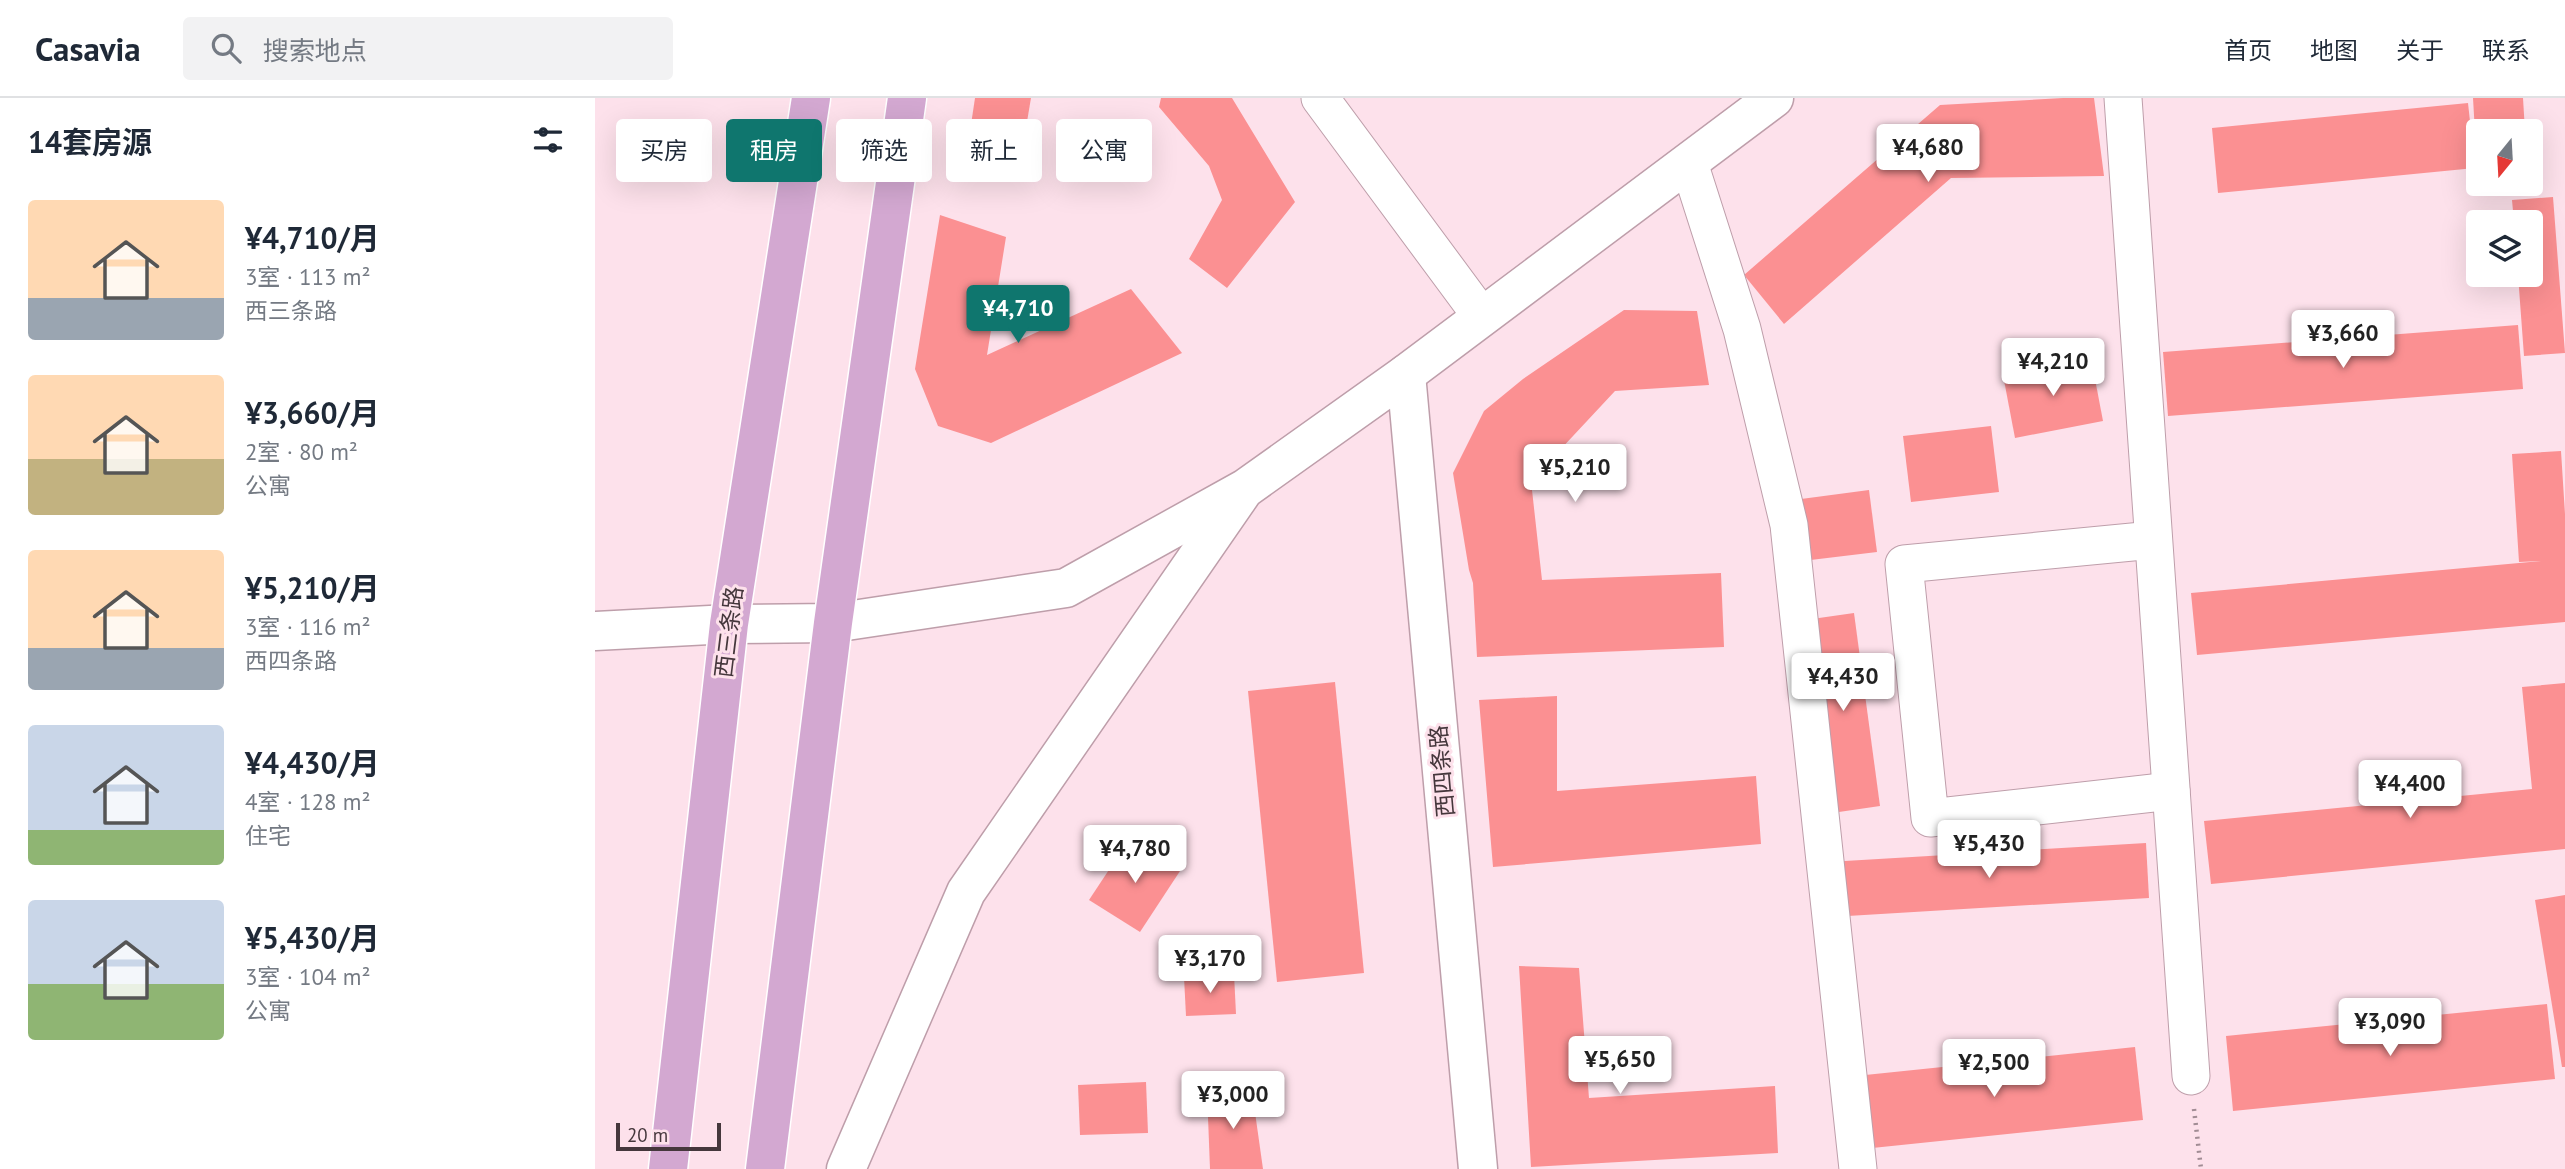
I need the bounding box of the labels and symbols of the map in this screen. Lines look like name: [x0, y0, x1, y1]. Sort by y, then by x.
north arrow: [2466, 119, 2543, 196]
pin: ¥4,680: [1871, 125, 1985, 184]
pin: ¥4,710: [961, 286, 1075, 345]
pin: ¥3,660: [2286, 310, 2400, 370]
pin: ¥4,210: [1996, 338, 2110, 398]
pin: ¥5,210: [1518, 444, 1632, 504]
street label: 西三条路: [709, 585, 749, 679]
pin: ¥4,430: [1786, 654, 1900, 713]
street label: 西四条路: [1423, 724, 1460, 818]
pin: ¥4,400: [2353, 760, 2467, 820]
pin: ¥5,430: [1932, 820, 2046, 880]
pin: ¥4,780: [1078, 826, 1192, 885]
pin: ¥3,170: [1153, 936, 1267, 995]
pin: ¥3,090: [2333, 998, 2447, 1058]
pin: ¥5,650: [1563, 1037, 1677, 1096]
pin: ¥2,500: [1937, 1040, 2051, 1099]
pin: ¥3,000: [1176, 1072, 1290, 1131]
scale bar: [616, 1120, 721, 1152]

